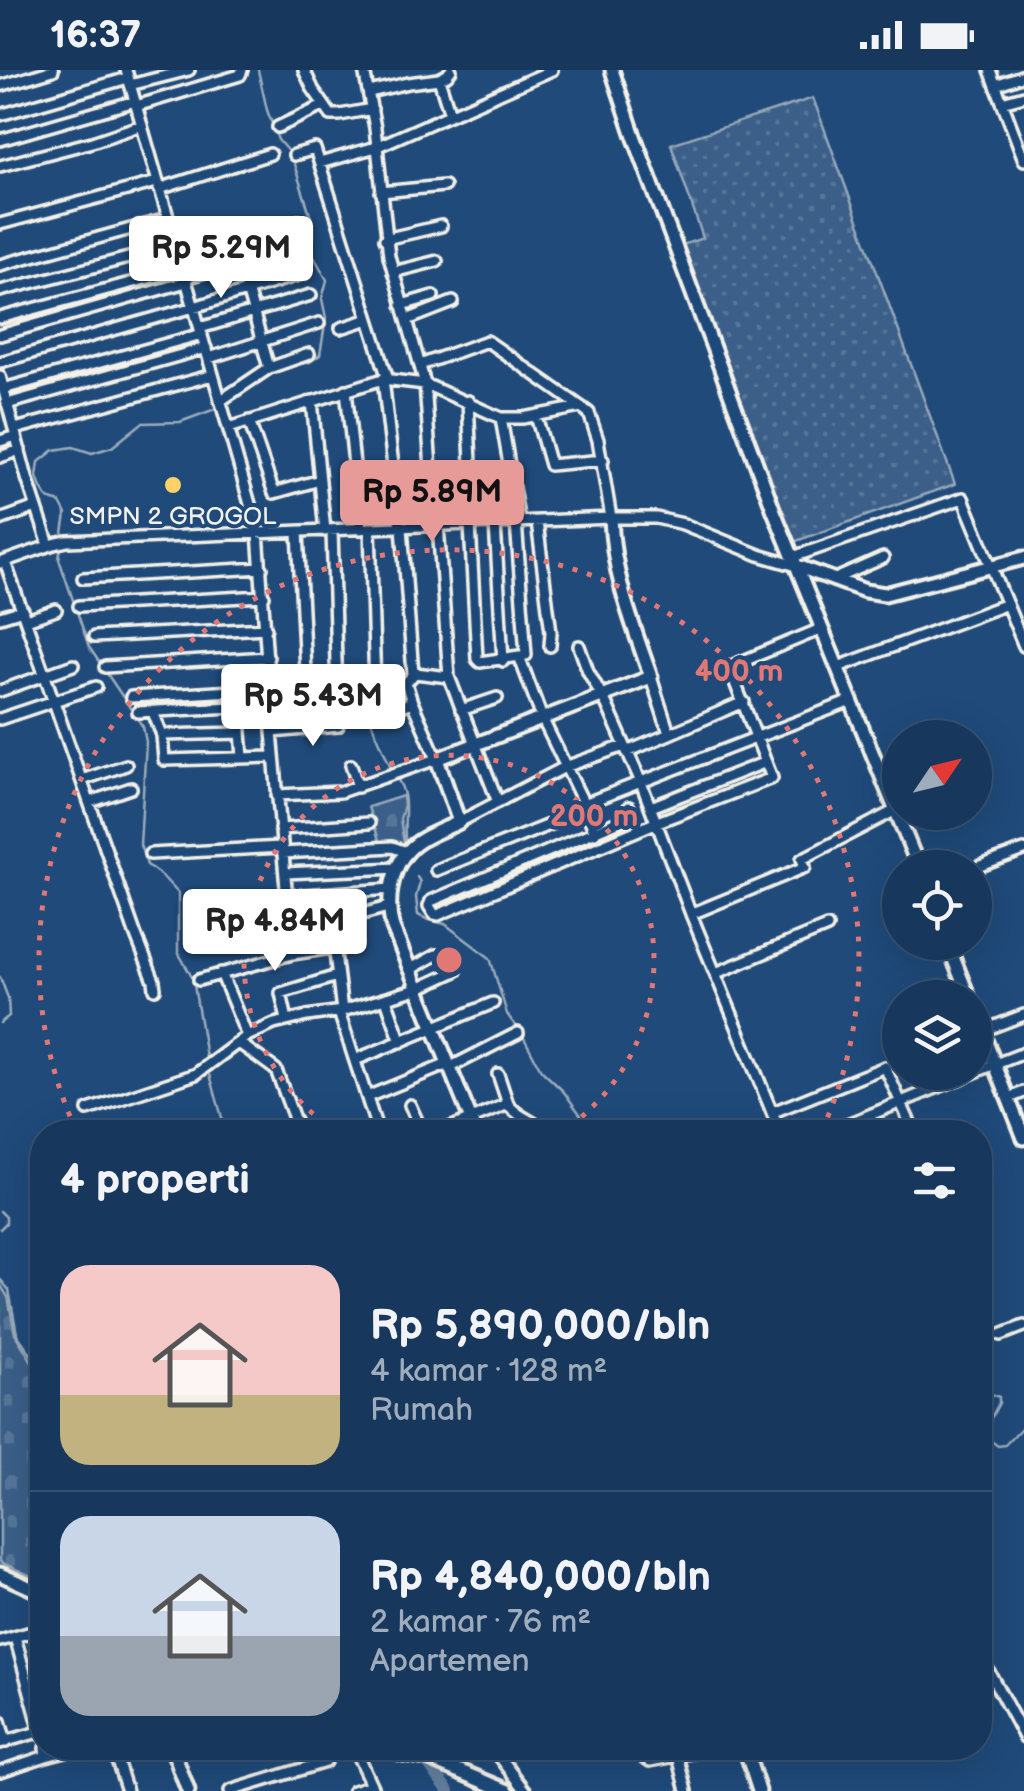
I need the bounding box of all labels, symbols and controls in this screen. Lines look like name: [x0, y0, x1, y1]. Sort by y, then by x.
text: 16:37: [50, 13, 141, 58]
pin: Rp 5.29M: [118, 216, 324, 301]
text: Rp 5.29M: [151, 229, 291, 268]
pin: Rp 5.89M: [329, 460, 535, 545]
text: Rp 5.89M: [362, 473, 502, 512]
marker: SMPN 2 GROGOL: [162, 474, 184, 496]
place label: SMPN 2 GROGOL: [70, 501, 277, 532]
text: 400 m: [695, 654, 783, 690]
pin: Rp 5.43M: [210, 664, 416, 749]
text: Rp 5.43M: [243, 677, 383, 716]
north arrow: [882, 720, 992, 830]
map controls: [882, 720, 992, 1090]
text: 200 m: [550, 799, 638, 835]
button: locate: [882, 850, 992, 960]
pin: Rp 4.84M: [172, 889, 378, 974]
text: Rp 4.84M: [205, 902, 345, 941]
centre of rings: [431, 942, 467, 978]
button: layers: [882, 980, 992, 1090]
icon: filters: [907, 1153, 962, 1208]
text: 4 properti: [60, 1155, 250, 1206]
text: Rp 5,890,000/bln: [370, 1301, 710, 1352]
icon: home: [140, 1305, 260, 1425]
text: 4 kamar · 128 m²: [370, 1352, 607, 1391]
text: Rumah: [370, 1391, 473, 1430]
text: Rp 4,840,000/bln: [370, 1552, 711, 1603]
icon: home: [140, 1556, 260, 1676]
text: 2 kamar · 76 m²: [370, 1603, 591, 1642]
text: Apartemen: [370, 1642, 529, 1681]

